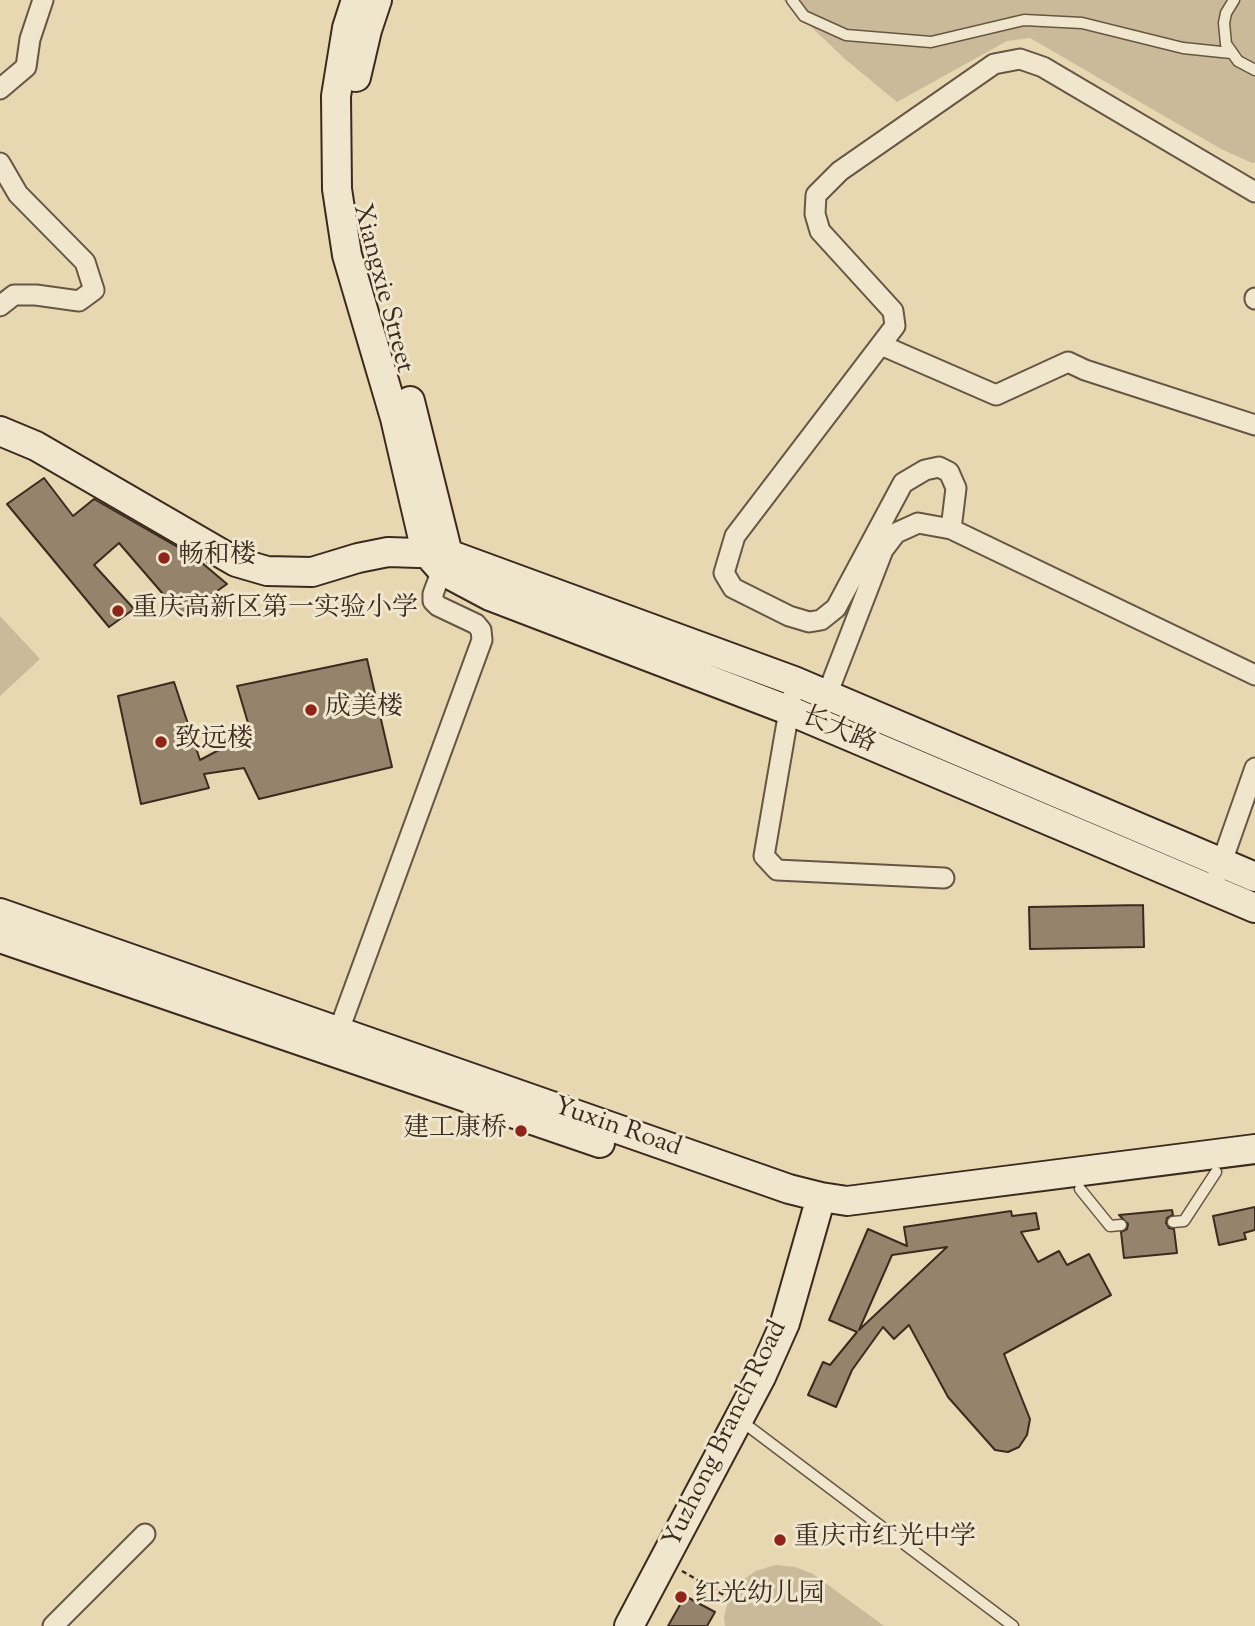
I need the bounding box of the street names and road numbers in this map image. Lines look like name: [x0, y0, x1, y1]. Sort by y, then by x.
street label: Xiangxie Street: [344, 201, 418, 377]
street label: 长大路: [796, 702, 880, 762]
street label: Yuxin Road: [549, 1093, 685, 1165]
street label: Yuzhong Branch Road: [659, 1317, 795, 1553]

